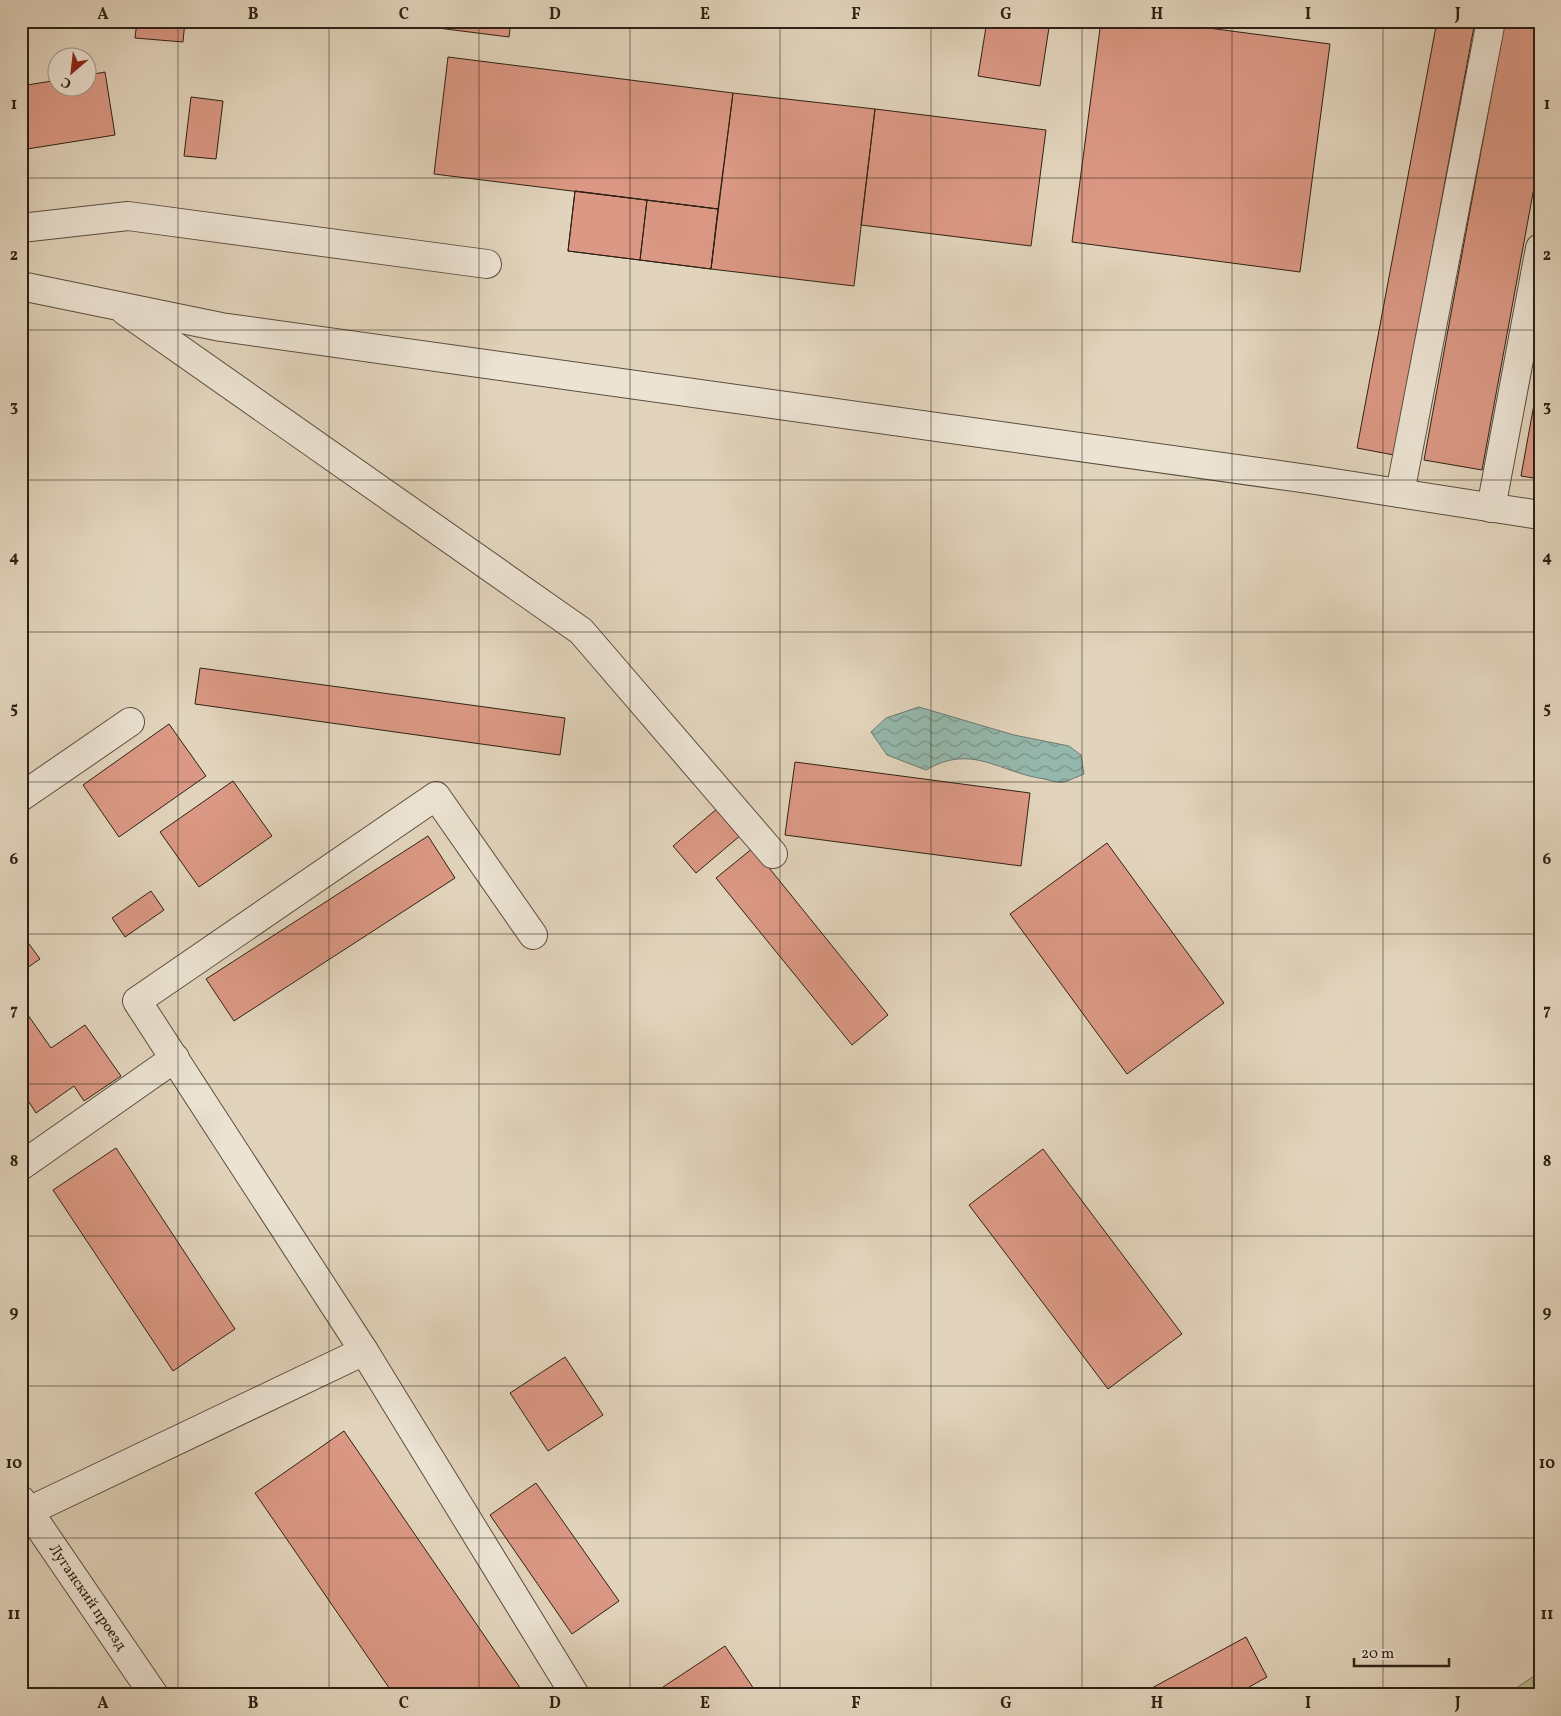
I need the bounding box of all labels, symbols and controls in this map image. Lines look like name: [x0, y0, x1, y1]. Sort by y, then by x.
text: A: [97, 4, 109, 26]
text: B: [248, 4, 259, 26]
text: C: [399, 4, 409, 26]
text: D: [549, 4, 561, 26]
text: E: [700, 4, 710, 26]
text: F: [851, 4, 861, 26]
text: G: [1000, 4, 1012, 26]
text: H: [1151, 4, 1163, 26]
text: I: [1305, 4, 1311, 26]
text: J: [1454, 4, 1461, 26]
north arrow: [48, 48, 98, 98]
text: С: [58, 72, 75, 93]
text: 1: [11, 94, 17, 116]
text: 1: [1544, 94, 1550, 116]
text: 2: [10, 245, 18, 267]
text: 2: [1543, 245, 1551, 267]
text: 3: [10, 396, 18, 418]
text: 3: [1543, 396, 1551, 418]
text: 4: [9, 547, 19, 569]
text: 4: [1542, 547, 1552, 569]
text: 5: [10, 698, 18, 720]
text: 5: [1543, 698, 1551, 720]
text: 6: [10, 849, 19, 871]
text: 6: [1543, 849, 1552, 871]
text: 7: [10, 1000, 18, 1022]
text: 7: [1543, 1000, 1551, 1022]
text: 8: [10, 1151, 18, 1173]
text: 8: [1543, 1151, 1551, 1173]
text: 9: [10, 1302, 19, 1324]
text: 9: [1543, 1302, 1552, 1324]
text: 10: [6, 1453, 22, 1475]
text: 10: [1539, 1453, 1555, 1475]
street label: Луганский проезд: [44, 1540, 132, 1655]
text: 11: [8, 1604, 20, 1626]
text: 11: [1541, 1604, 1553, 1626]
scale bar: [1354, 1636, 1448, 1668]
text: 20 m: [1361, 1644, 1394, 1665]
text: A: [97, 1693, 109, 1715]
text: B: [248, 1693, 259, 1715]
text: C: [399, 1693, 409, 1715]
text: D: [549, 1693, 561, 1715]
text: E: [700, 1693, 710, 1715]
text: F: [851, 1693, 861, 1715]
text: G: [1000, 1693, 1012, 1715]
text: H: [1151, 1693, 1163, 1715]
text: I: [1305, 1693, 1311, 1715]
text: J: [1454, 1693, 1461, 1715]

